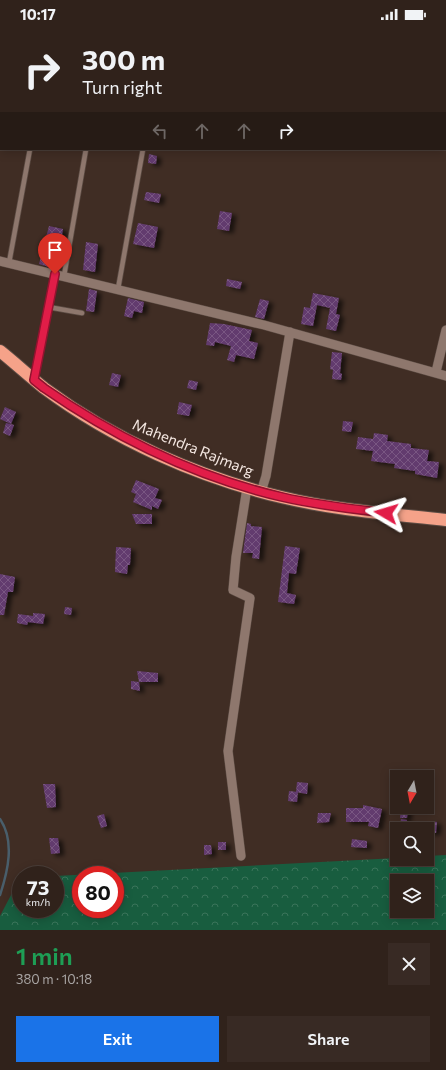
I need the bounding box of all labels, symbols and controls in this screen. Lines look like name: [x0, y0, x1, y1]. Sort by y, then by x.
text: 10:17: [20, 5, 56, 23]
text: 300 m: [82, 42, 165, 76]
icon: right: [16, 44, 68, 96]
text: Turn right: [82, 76, 162, 98]
icon: left: [149, 120, 171, 142]
icon: ahead: [191, 120, 213, 142]
icon: ahead: [233, 120, 255, 142]
icon: right: [275, 120, 297, 142]
pin: [38, 233, 72, 274]
icon: arrive: [44, 239, 66, 261]
street label: Mahendra Rajmarg: [130, 415, 257, 480]
position arrow: [365, 492, 407, 534]
north arrow: [390, 770, 434, 814]
map controls: [390, 770, 434, 918]
button: search: [390, 822, 434, 866]
speed limit sign: 80: [72, 866, 124, 918]
button: layers: [390, 874, 434, 918]
text: 73: [27, 875, 49, 899]
text: km/h: [26, 896, 50, 908]
text: 1 min: [16, 941, 73, 970]
button: close: [388, 943, 430, 985]
text: 380 m · 10:18: [16, 971, 92, 987]
button: Exit: [16, 1016, 219, 1062]
button: Share: [227, 1016, 430, 1062]

